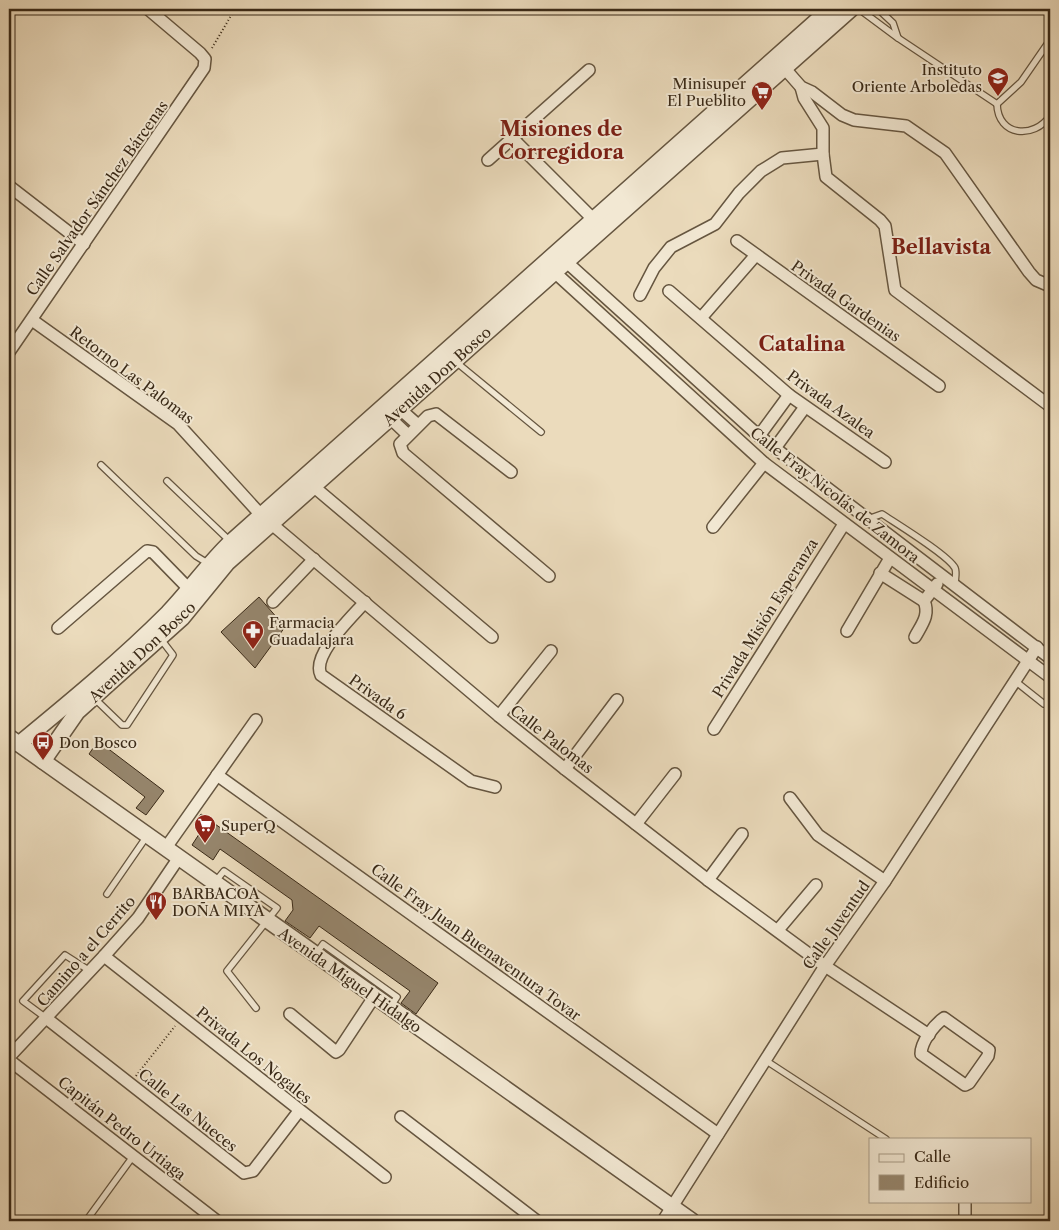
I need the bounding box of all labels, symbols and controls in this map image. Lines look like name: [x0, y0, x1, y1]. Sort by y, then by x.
place label: Instituto Oriente Arboledas: [852, 60, 982, 96]
school or university icon: Instituto Oriente Arboledas: [986, 66, 1010, 97]
place label: Minisuper El Pueblito: [667, 74, 747, 110]
supermarket icon: Minisuper El Pueblito: [750, 80, 774, 111]
street label: Calle Salvador Sánchez Bárcenas: [22, 97, 172, 299]
district label: Misiones de Corregidora: [498, 117, 624, 164]
district label: Bellavista: [891, 235, 992, 259]
street label: Privada Gardenias: [788, 256, 904, 346]
street label: Retorno Las Palomas: [66, 322, 198, 428]
street label: Avenida Don Bosco: [378, 322, 495, 430]
district label: Catalina: [759, 332, 846, 356]
street label: Privada Azalea: [783, 366, 879, 442]
street label: Calle Fray Nicolás de Zamora: [746, 423, 924, 567]
street label: Privada Misión Esperanza: [708, 535, 822, 701]
street label: Avenida Don Bosco: [84, 598, 199, 707]
place label: Farmacia Guadalajara: [269, 613, 354, 649]
pharmacy icon: Farmacia Guadalajara: [241, 619, 265, 650]
street label: Privada 6: [346, 670, 411, 724]
street label: Calle Palomas: [507, 701, 597, 777]
bus stop icon: Don Bosco: [31, 730, 55, 761]
place label: Don Bosco: [59, 733, 137, 752]
supermarket icon: SuperQ: [193, 813, 217, 844]
place label: SuperQ: [221, 816, 276, 835]
street label: Calle Fray Juan Buenaventura Tovar: [367, 859, 585, 1025]
street label: Calle Juventud: [798, 877, 874, 973]
place label: BARBACOA DOÑA MIYA: [172, 884, 266, 920]
restaurant icon: BARBACOA DOÑA MIYA: [144, 890, 168, 921]
street label: Camino a el Cerrito: [33, 892, 139, 1010]
street label: Avenida Miguel Hidalgo: [274, 923, 425, 1037]
street label: Privada Los Nogales: [192, 1003, 316, 1107]
street label: Calle Las Nueces: [135, 1064, 241, 1156]
street label: Capitán Pedro Urtiaga: [54, 1072, 190, 1184]
legend: [869, 1138, 1032, 1202]
text: Calle: [914, 1147, 951, 1166]
text: Edificio: [914, 1173, 969, 1192]

